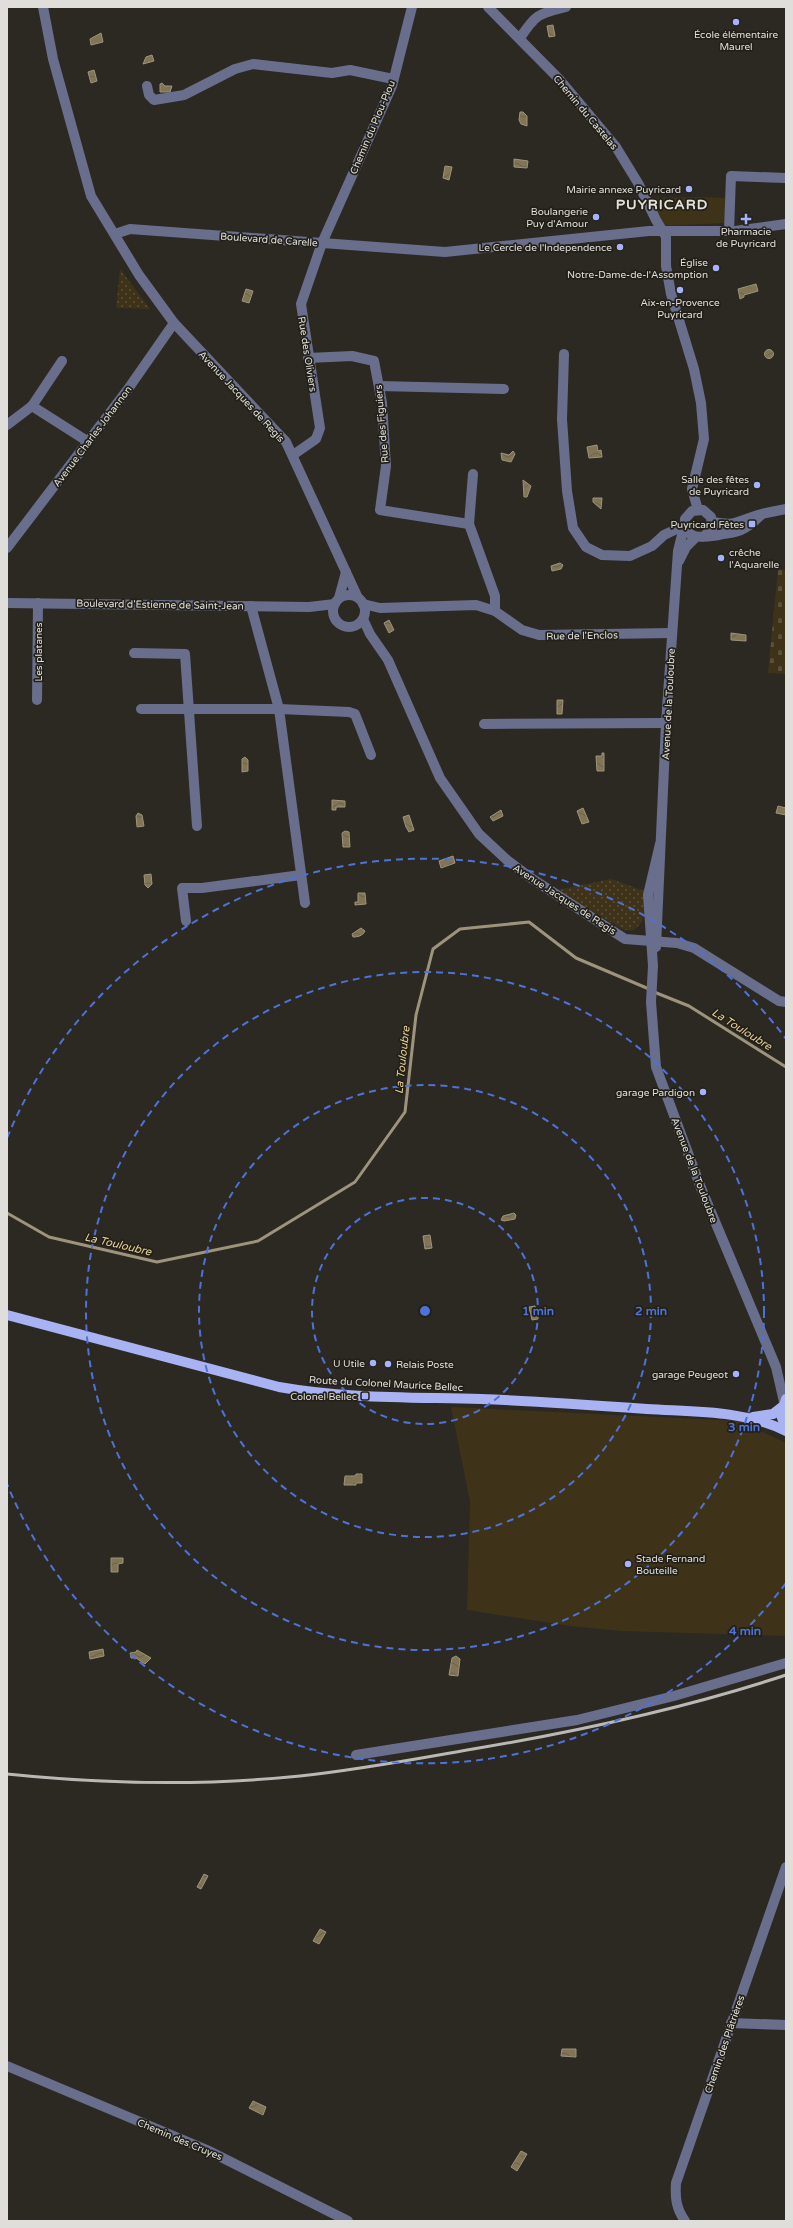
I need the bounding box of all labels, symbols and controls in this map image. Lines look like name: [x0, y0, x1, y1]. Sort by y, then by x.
marker: École élémentaire Maurel: [731, 17, 741, 27]
place label: École élémentaire Maurel: [694, 29, 778, 53]
street label: Chemin du Castelas: [551, 73, 620, 153]
street label: Chemin du Piou-Piou: [348, 79, 398, 176]
place label: Mairie annexe Puyricard: [566, 184, 681, 196]
marker: Mairie annexe Puyricard: [684, 184, 694, 194]
district label: PUYRICARD: [616, 196, 708, 213]
place label: Boulangerie Puy d'Amour: [526, 206, 588, 230]
marker: Boulangerie Puy d'Amour: [591, 212, 601, 222]
marker: Pharmacie de Puyricard: [741, 214, 751, 224]
place label: Pharmacie de Puyricard: [716, 226, 776, 250]
street label: Boulevard de Carelle: [220, 231, 318, 249]
place label: Le Cercle de l'Independence: [479, 242, 612, 254]
marker: Le Cercle de l'Independence: [615, 242, 625, 252]
place label: Église Notre-Dame-de-l'Assomption: [567, 257, 708, 281]
marker: Église Notre-Dame-de-l'Assomption: [711, 263, 721, 273]
marker: Aix-en-Provence Puyricard: [675, 285, 685, 295]
place label: Aix-en-Provence Puyricard: [640, 297, 720, 321]
street label: Rue des Oliviers: [295, 316, 319, 393]
street label: Avenue Jacques de Regis: [196, 349, 287, 445]
street label: Avenue Charles Johannon: [51, 384, 135, 489]
street label: Rue des Figuiers: [373, 384, 391, 464]
place label: Salle des fêtes de Puyricard: [681, 474, 749, 498]
marker: Salle des fêtes de Puyricard: [752, 480, 762, 490]
place label: Puyricard Fêtes: [670, 519, 744, 531]
marker: Puyricard Fêtes: [747, 519, 757, 529]
place label: crêche l'Aquarelle: [729, 547, 779, 571]
marker: crêche l'Aquarelle: [716, 553, 726, 563]
street label: Boulevard d'Estienne de Saint-Jean: [76, 598, 244, 612]
street label: Les platanes: [33, 622, 45, 682]
street label: Rue de l'Enclos: [546, 629, 618, 643]
street label: Avenue de la Touloubre: [660, 648, 678, 760]
street label: Avenue Jacques de Regis: [511, 862, 618, 938]
water label: La Touloubre: [709, 1006, 775, 1053]
water label: La Touloubre: [392, 1025, 413, 1095]
place label: garage Pardigon: [616, 1087, 695, 1099]
marker: garage Pardigon: [698, 1087, 708, 1097]
street label: Avenue de la Touloubre: [668, 1116, 720, 1225]
water label: La Touloubre: [83, 1230, 153, 1259]
centre of rings: [418, 1304, 432, 1318]
text: 1 min: [522, 1304, 554, 1318]
text: 2 min: [635, 1304, 667, 1318]
place label: U Utile: [333, 1358, 365, 1370]
marker: U Utile: [368, 1358, 378, 1368]
marker: Relais Poste: [383, 1359, 393, 1369]
place label: Relais Poste: [396, 1359, 454, 1371]
place label: garage Peugeot: [652, 1369, 728, 1381]
marker: garage Peugeot: [731, 1369, 741, 1379]
street label: Route du Colonel Maurice Bellec: [309, 1374, 463, 1394]
place label: Colonel Bellec: [290, 1391, 357, 1403]
marker: Colonel Bellec: [360, 1391, 370, 1401]
text: 3 min: [728, 1420, 760, 1434]
place label: Stade Fernand Bouteille: [636, 1553, 705, 1577]
marker: Stade Fernand Bouteille: [623, 1559, 633, 1569]
text: 4 min: [729, 1624, 761, 1638]
street label: Chemin des Plâtrières: [703, 1993, 747, 2095]
street label: Chemin des Cruyes: [135, 2117, 224, 2163]

